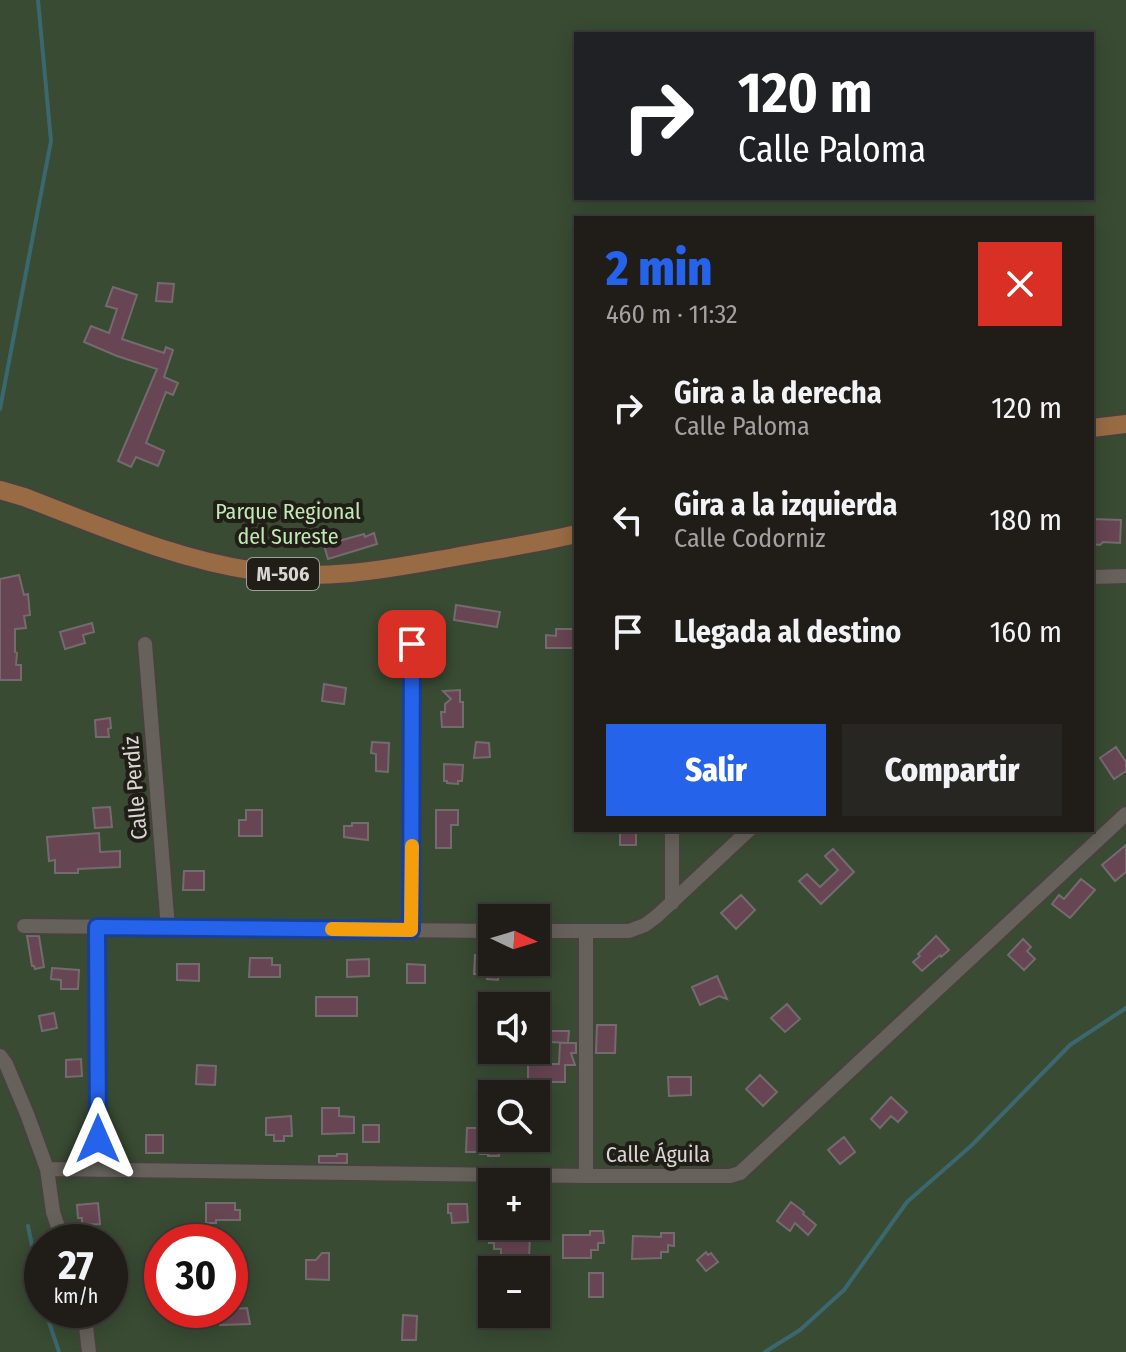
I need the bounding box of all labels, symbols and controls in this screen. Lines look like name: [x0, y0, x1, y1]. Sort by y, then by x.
text: 120 m: [738, 60, 873, 127]
icon: right: [606, 64, 710, 168]
text: Calle Paloma: [738, 128, 926, 172]
text: 2 min: [606, 240, 712, 298]
button: close: [978, 242, 1062, 326]
text: 460 m · 11:32: [606, 299, 738, 330]
text: Gira a la derecha: [674, 375, 882, 411]
icon: right: [606, 386, 650, 430]
text: 120 m: [991, 390, 1062, 426]
text: Calle Paloma: [674, 411, 810, 442]
text: Gira a la izquierda: [674, 487, 897, 523]
park label: Parque Regional del Sureste: [215, 498, 361, 550]
icon: left: [606, 498, 650, 542]
text: 180 m: [990, 502, 1062, 538]
text: Calle Codorniz: [674, 523, 826, 554]
road number: M-506: [247, 558, 319, 590]
pin: [378, 610, 446, 678]
icon: arrive: [606, 610, 650, 654]
text: Llegada al destino: [674, 614, 901, 650]
text: 160 m: [990, 614, 1062, 650]
icon: arrive: [390, 622, 434, 666]
button: Salir: [606, 724, 826, 816]
button: Compartir: [842, 724, 1062, 816]
street label: Calle Perdiz: [117, 735, 153, 841]
north arrow: [478, 904, 550, 976]
map controls: [478, 904, 550, 1328]
button: sound: [478, 992, 550, 1064]
button: search: [478, 1080, 550, 1152]
position arrow: [56, 1097, 140, 1181]
street label: Calle Águila: [606, 1141, 710, 1168]
button: +: [478, 1168, 550, 1240]
speed limit sign: 30: [144, 1224, 248, 1328]
text: 27: [58, 1242, 94, 1290]
button: −: [478, 1256, 550, 1328]
text: km/h: [54, 1284, 98, 1308]

